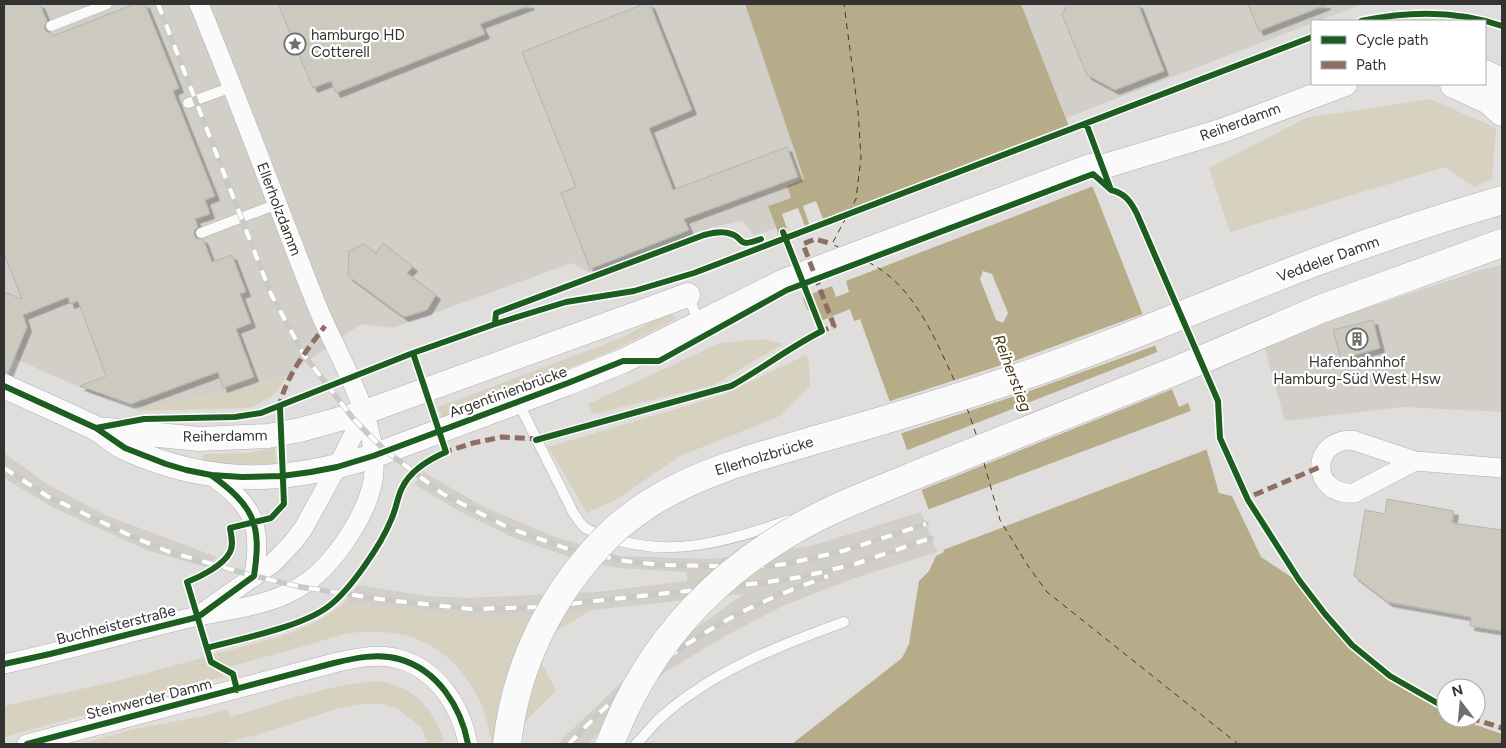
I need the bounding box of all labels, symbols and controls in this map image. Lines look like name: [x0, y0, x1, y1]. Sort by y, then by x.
legend: [1311, 20, 1486, 85]
place label: hamburgo HD Cotterell: [311, 26, 405, 61]
text: Cycle path: [1356, 31, 1428, 49]
place icon: hamburgo HD Cotterell: [283, 32, 307, 56]
text: Path: [1356, 56, 1386, 74]
street label: Reiherdamm: [1197, 99, 1283, 145]
street label: Ellerholzdamm: [253, 160, 305, 258]
street label: Veddeler Damm: [1274, 232, 1382, 286]
building icon: Hafenbahnhof Hamburg-Süd West Hsw: [1345, 327, 1369, 351]
water label: Reiherstieg: [989, 332, 1036, 414]
place label: Hafenbahnhof Hamburg-Süd West Hsw: [1273, 353, 1441, 388]
street label: Argentinienbrücke: [447, 362, 569, 422]
street label: Reiherdamm: [183, 426, 267, 446]
street label: Ellerholzbrücke: [713, 432, 815, 480]
street label: Buchheisterstraße: [55, 602, 177, 648]
street label: Steinwerder Damm: [84, 675, 214, 723]
north arrow: [1436, 678, 1486, 728]
text: N: [1450, 681, 1465, 701]

